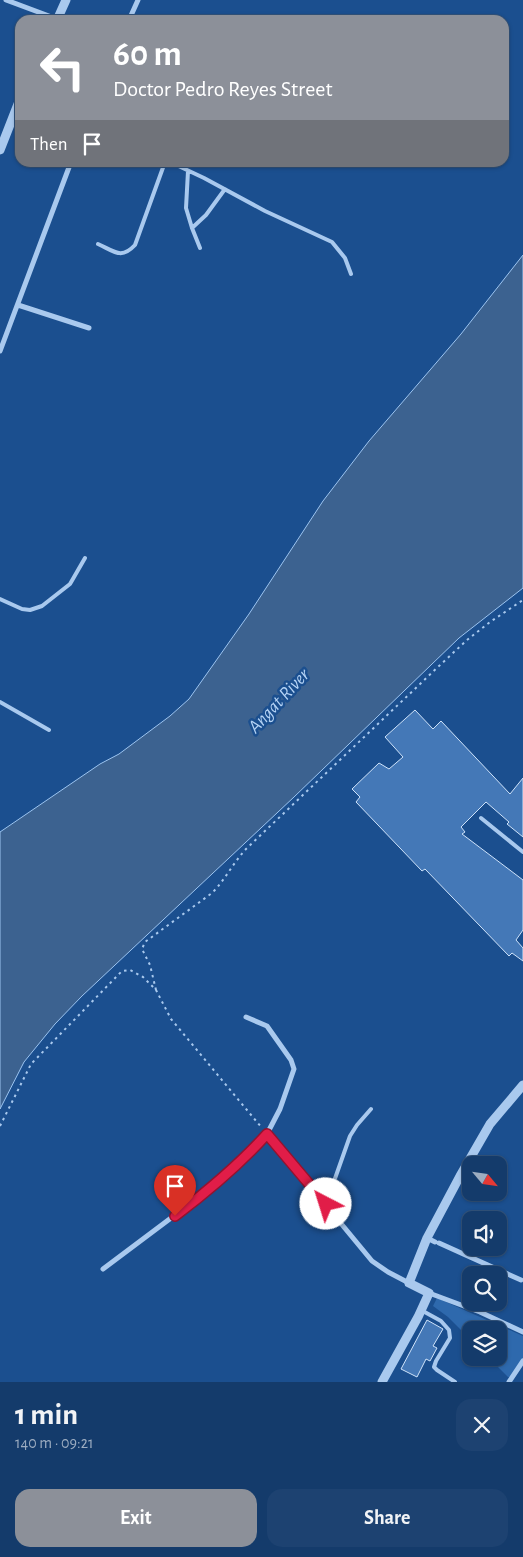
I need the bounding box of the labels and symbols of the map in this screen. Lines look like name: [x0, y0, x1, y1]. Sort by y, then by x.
water label: Angat River: [244, 665, 314, 737]
north arrow: [462, 1156, 508, 1201]
pin: [154, 1165, 196, 1216]
position arrow: [299, 1177, 351, 1229]

